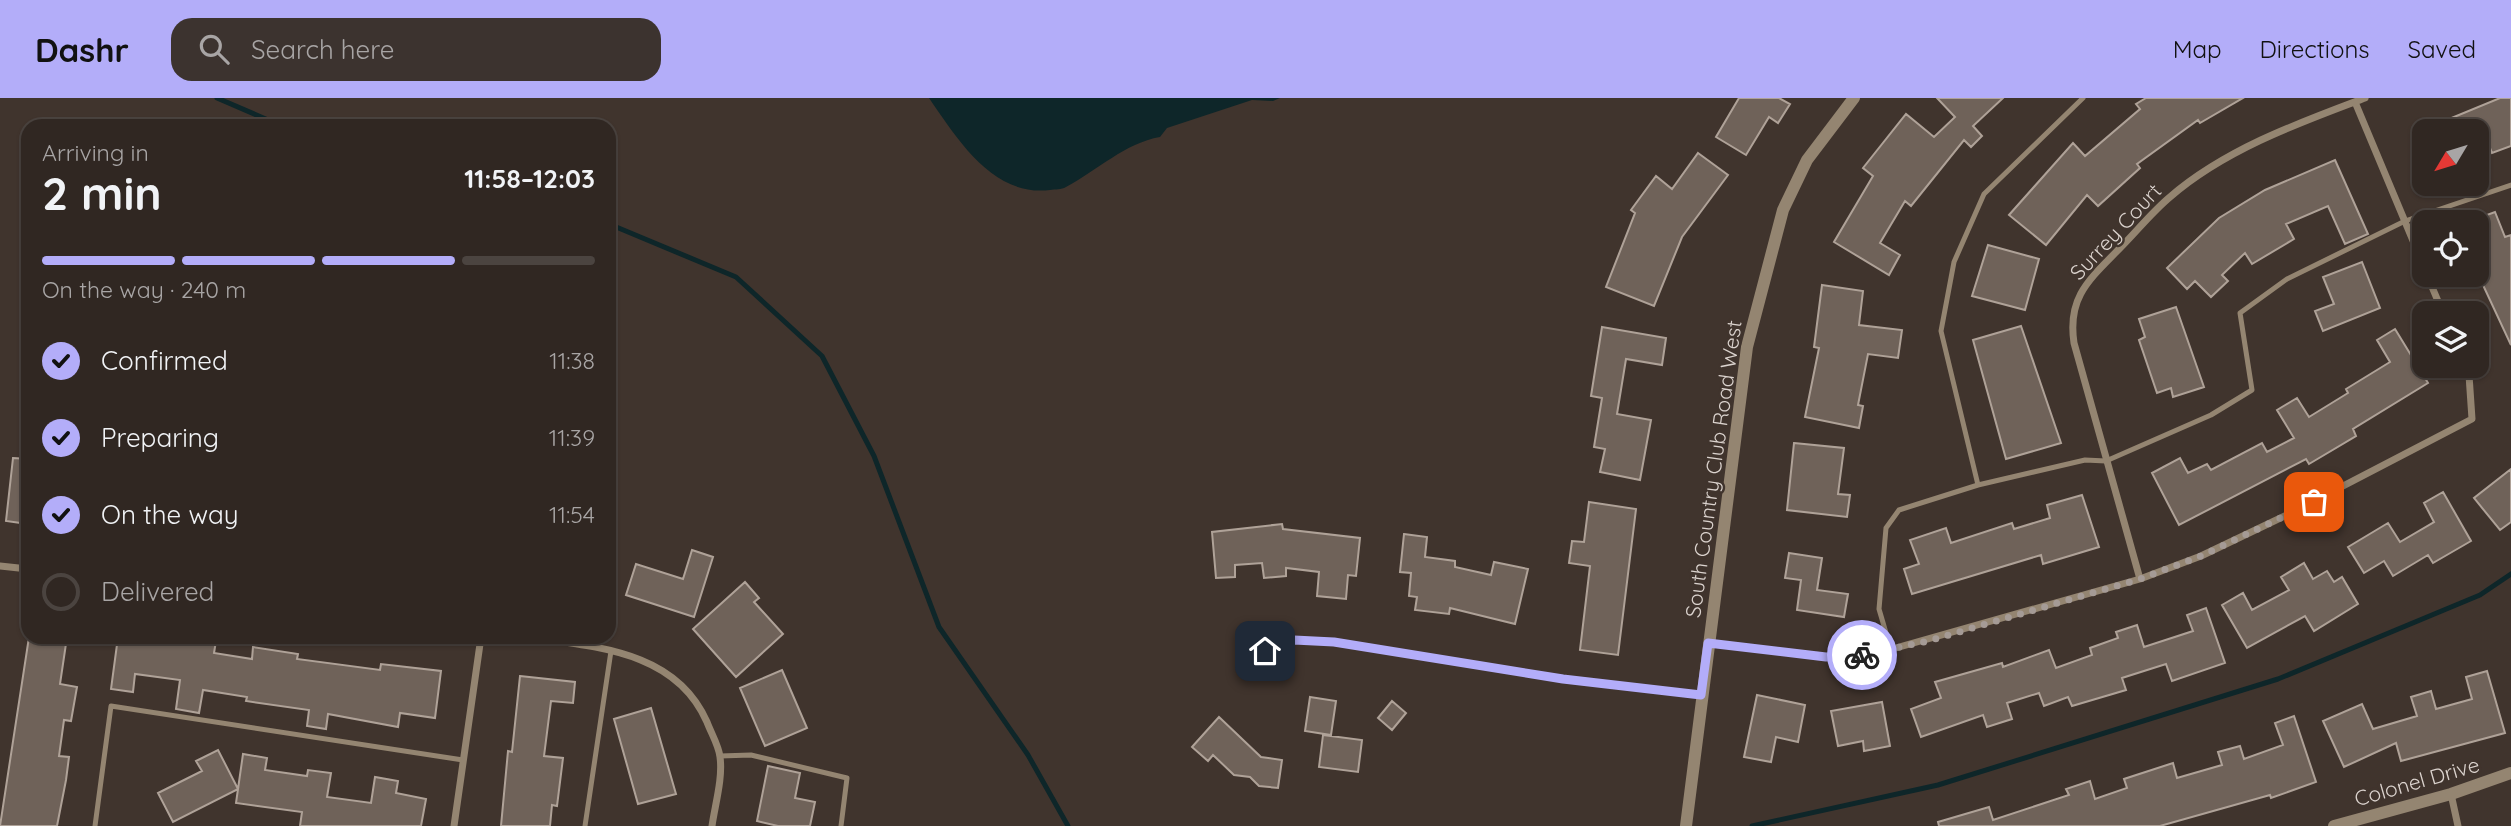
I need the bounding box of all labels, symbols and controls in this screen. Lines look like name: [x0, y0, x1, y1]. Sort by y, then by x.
search box: [171, 18, 661, 81]
text: Dashr: [35, 29, 129, 70]
icon: search: [195, 30, 233, 68]
text: Search here: [251, 33, 394, 66]
text: Map: [2173, 34, 2222, 64]
text: Directions: [2260, 34, 2370, 64]
text: Saved: [2408, 34, 2476, 64]
north arrow: [2412, 119, 2488, 196]
map controls: [2412, 119, 2489, 378]
text: Arriving in: [42, 138, 149, 167]
text: 11:58–12:03: [464, 162, 595, 195]
text: 2 min: [42, 164, 162, 222]
street label: Surrey Court: [2064, 178, 2167, 285]
button: locate: [2412, 210, 2489, 287]
text: On the way · 240 m: [42, 275, 246, 304]
button: layers: [2412, 301, 2489, 378]
street label: South Country Club Road West: [1679, 318, 1747, 619]
icon: check: [42, 342, 80, 380]
text: Confirmed: [101, 344, 228, 377]
text: 11:38: [549, 346, 595, 375]
icon: check: [42, 419, 80, 457]
text: Preparing: [101, 421, 219, 454]
text: 11:39: [549, 423, 595, 452]
pin: [2284, 472, 2344, 532]
icon: bag: [2295, 483, 2333, 521]
icon: check: [42, 496, 80, 534]
text: On the way: [101, 498, 239, 531]
text: 11:54: [549, 500, 595, 529]
text: Delivered: [101, 575, 214, 608]
courier: [1827, 620, 1897, 690]
pin: [1235, 621, 1295, 681]
icon: home: [1246, 632, 1284, 670]
icon: bike: [1843, 636, 1881, 674]
street label: Colonel Drive: [2351, 751, 2482, 811]

